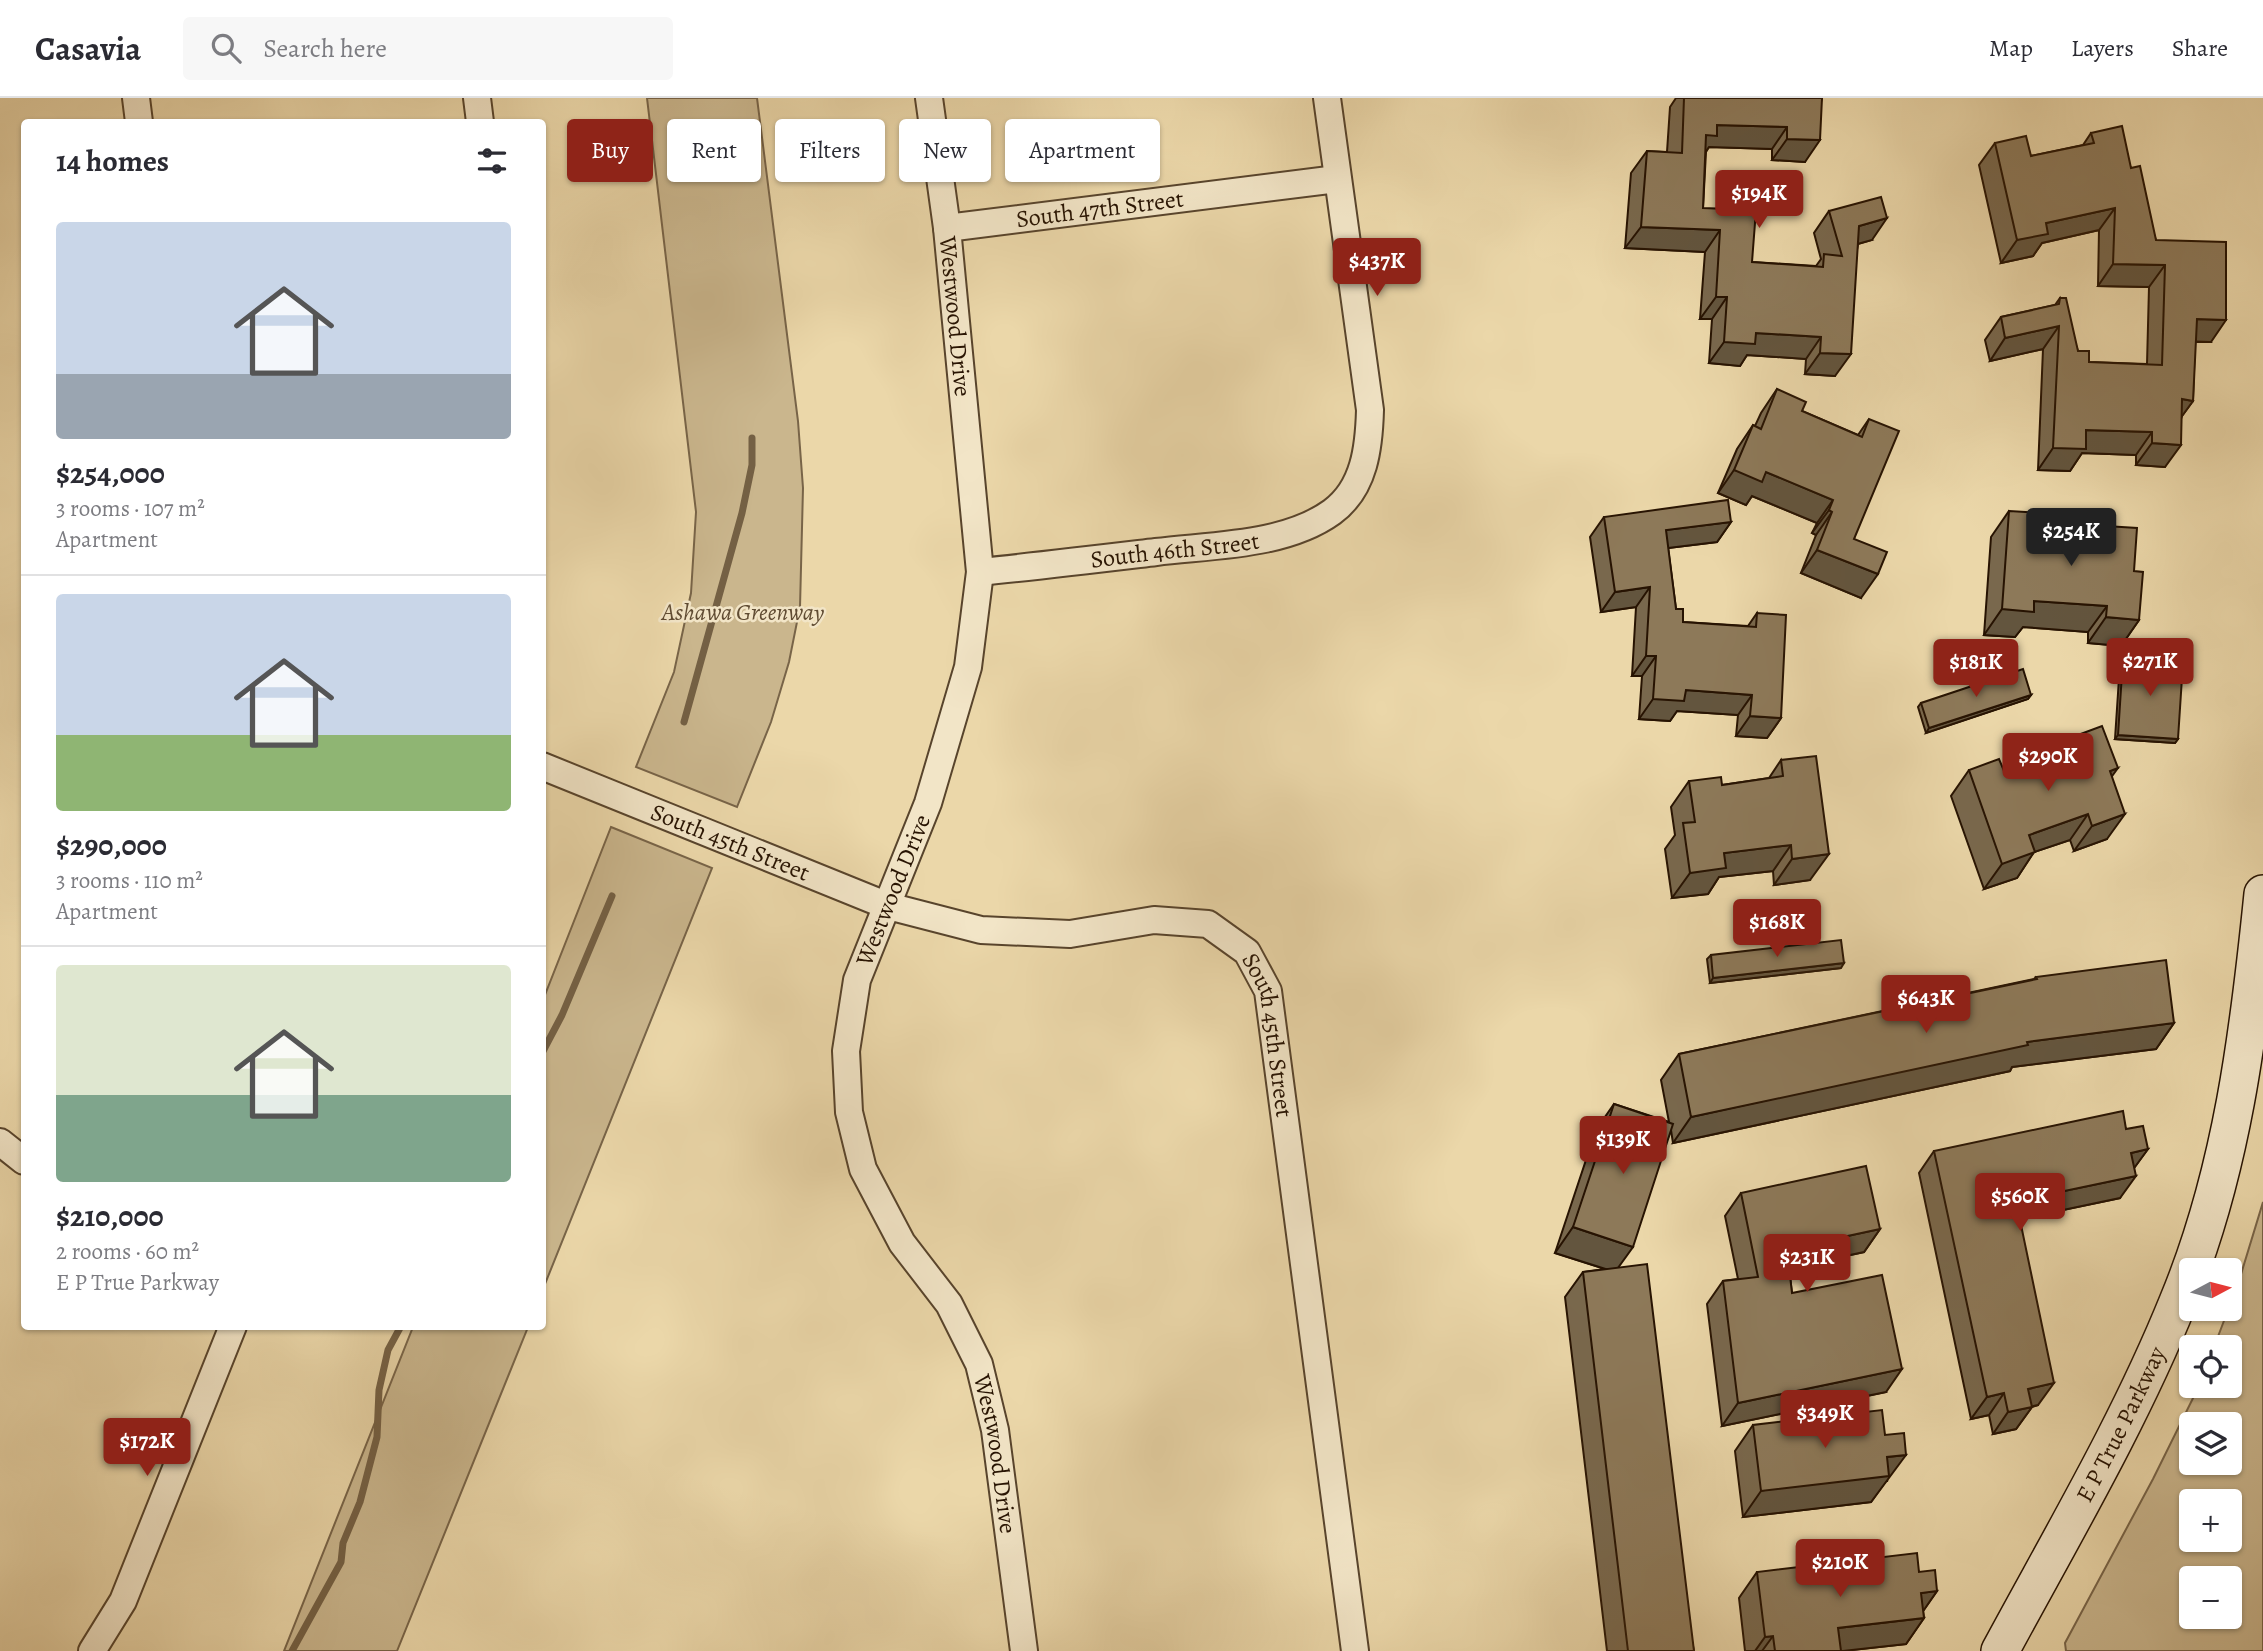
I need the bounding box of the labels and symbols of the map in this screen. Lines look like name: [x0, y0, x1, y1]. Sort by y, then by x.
pin: $194K: [1710, 170, 1808, 230]
street label: South 47th Street: [1014, 182, 1185, 235]
street label: Westwood Drive: [932, 234, 979, 398]
pin: $437K: [1328, 238, 1426, 298]
pin: $254K: [2022, 508, 2120, 568]
street label: South 46th Street: [1089, 524, 1262, 576]
park label: Ashawa Greenway: [660, 596, 825, 628]
pin: $271K: [2101, 638, 2199, 698]
pin: $181K: [1927, 640, 2025, 699]
pin: $290K: [1999, 734, 2097, 793]
street label: South 45th Street: [646, 796, 814, 889]
street label: Westwood Drive: [848, 809, 938, 971]
pin: $168K: [1728, 900, 1826, 959]
street label: South 45th Street: [1234, 947, 1301, 1119]
pin: $643K: [1877, 976, 1975, 1035]
pin: $139K: [1574, 1116, 1672, 1176]
pin: $560K: [1971, 1174, 2069, 1233]
pin: $231K: [1758, 1234, 1856, 1294]
north arrow: [2179, 1258, 2242, 1321]
street label: E P True Parkway: [2068, 1341, 2173, 1508]
street label: Westwood Drive: [966, 1370, 1024, 1535]
pin: $349K: [1776, 1390, 1874, 1450]
pin: $172K: [98, 1418, 196, 1478]
pin: $210K: [1791, 1540, 1889, 1599]

